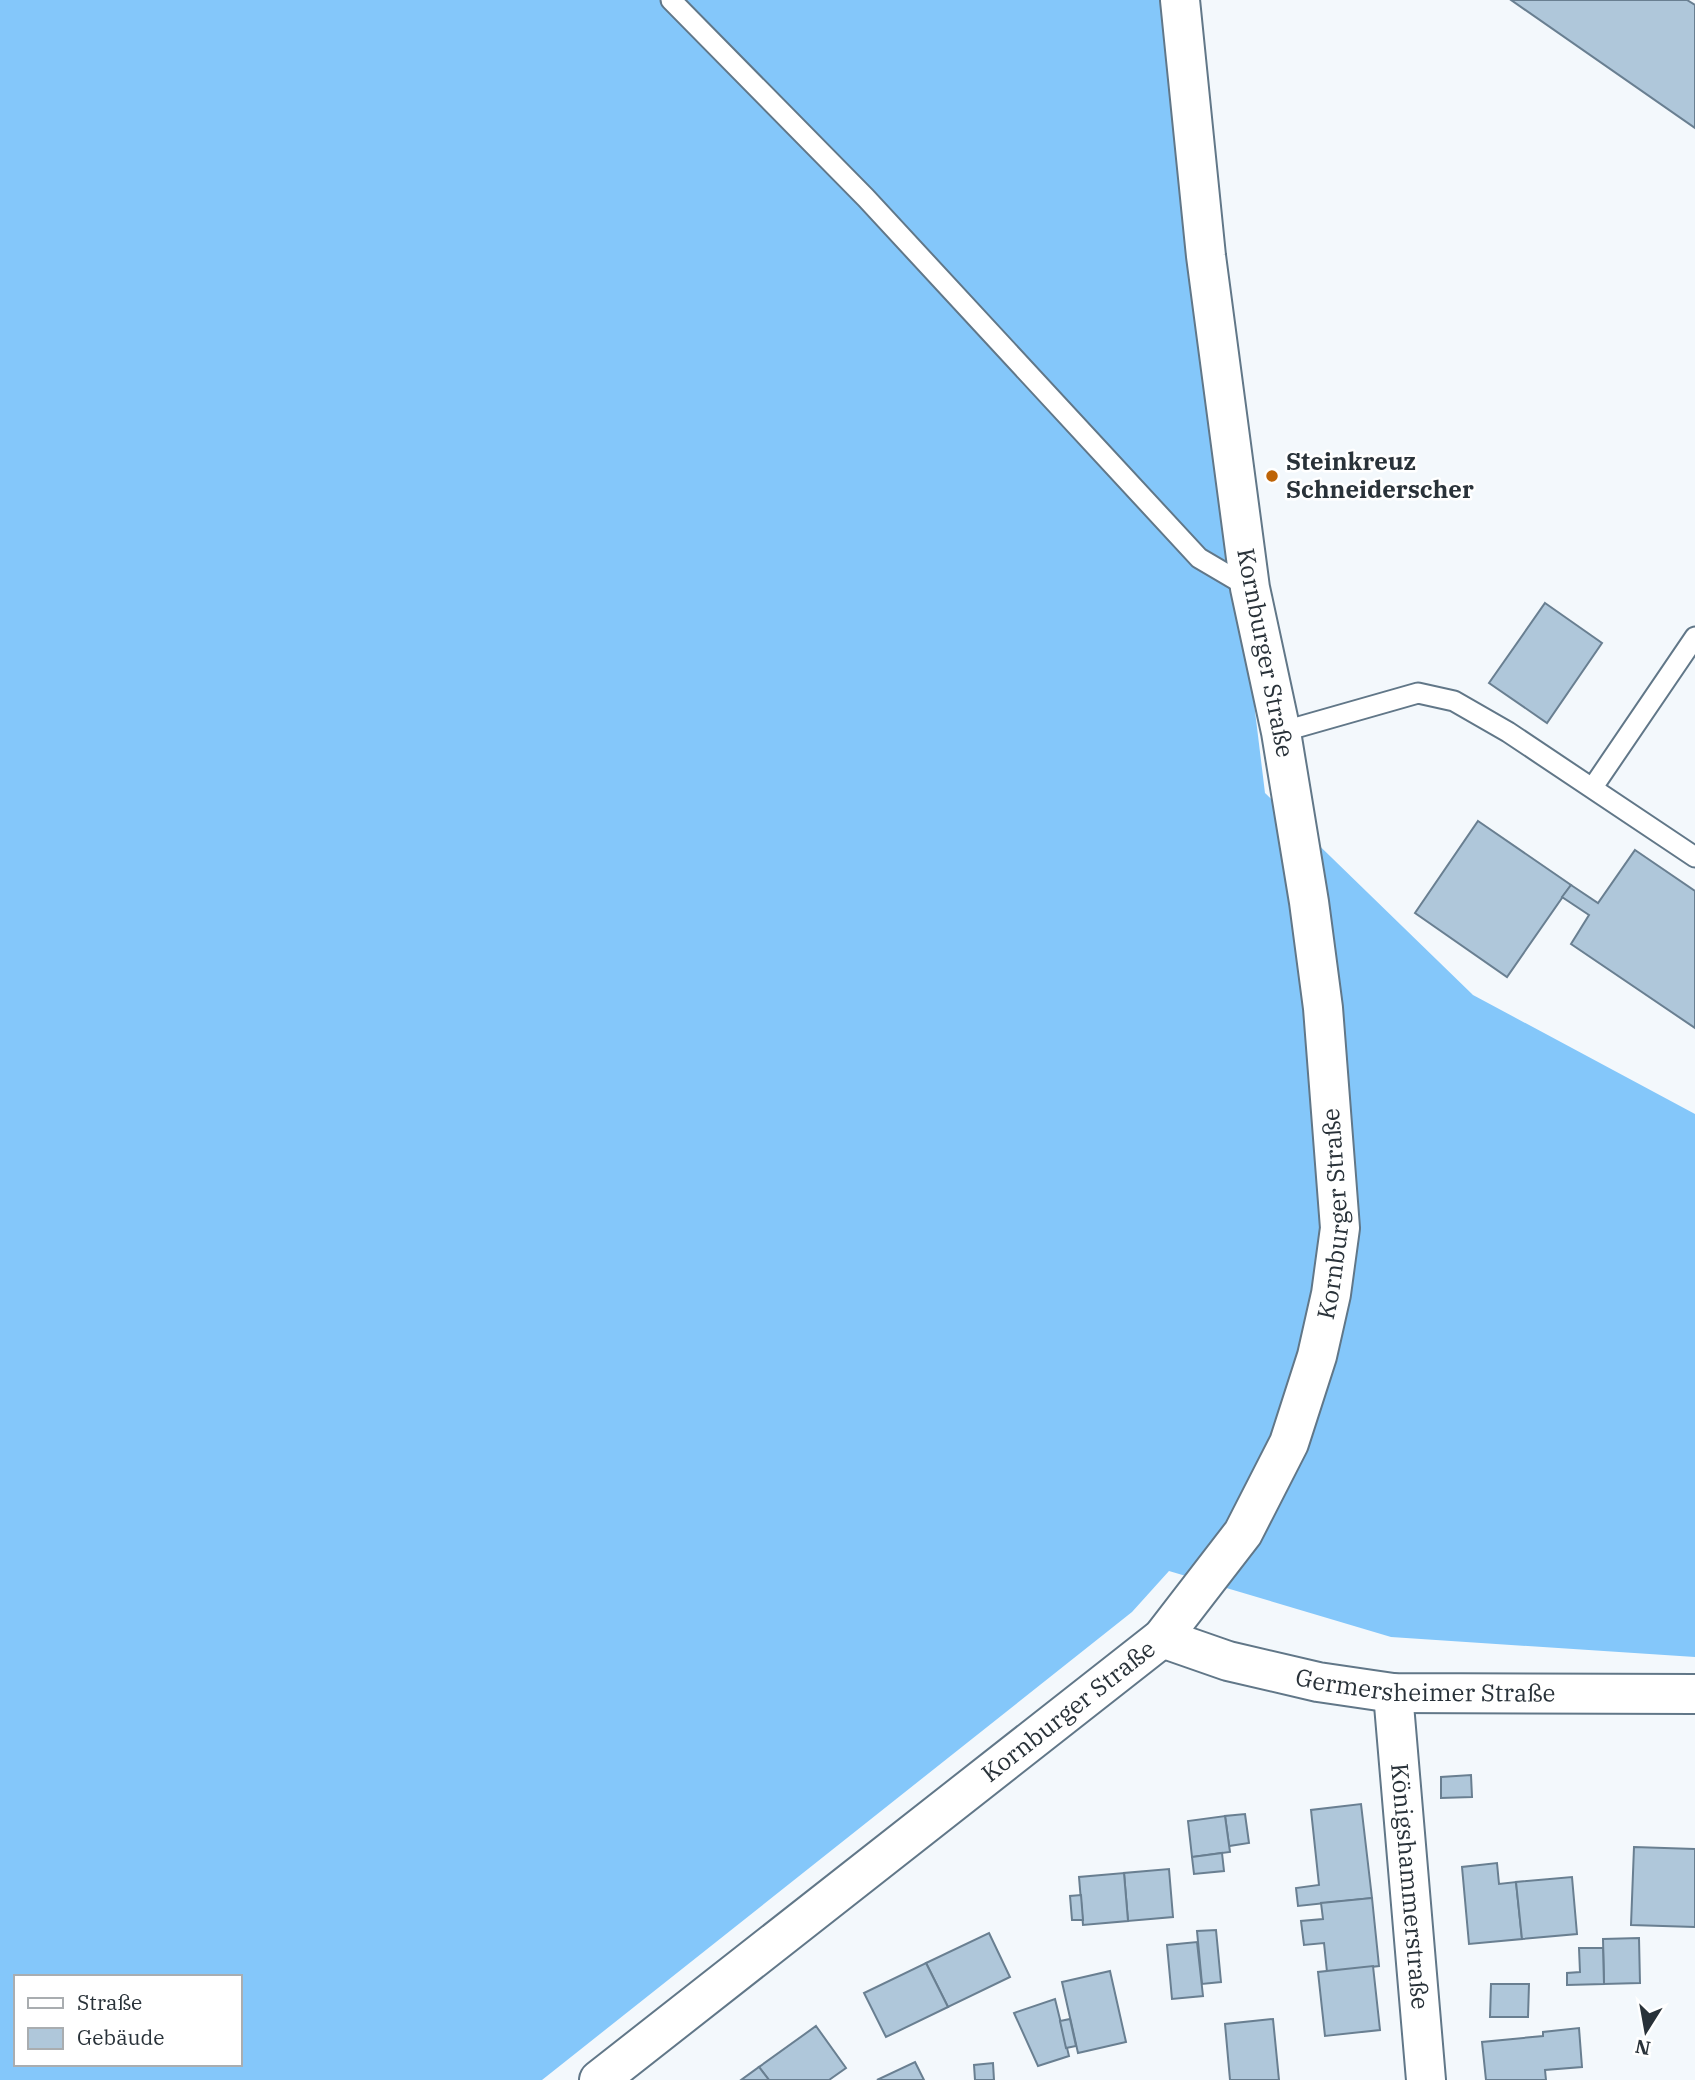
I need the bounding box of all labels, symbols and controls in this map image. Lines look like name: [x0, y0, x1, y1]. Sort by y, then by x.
place label: Steinkreuz Schneiderscher: [1286, 445, 1474, 505]
marker: Steinkreuz Schneiderscher: [1264, 468, 1280, 484]
street label: Kornburger Straße: [1230, 546, 1302, 760]
street label: Kornburger Straße: [1309, 1107, 1355, 1322]
street label: Kornburger Straße: [975, 1632, 1161, 1789]
street label: Germersheimer Straße: [1292, 1660, 1555, 1709]
street label: Königshammerstraße: [1384, 1762, 1437, 2011]
legend: [14, 1975, 242, 2066]
text: Straße: [77, 1988, 142, 2016]
north arrow: [1611, 1996, 1681, 2066]
text: Gebäude: [77, 2023, 165, 2051]
text: N: [1633, 2034, 1652, 2061]

